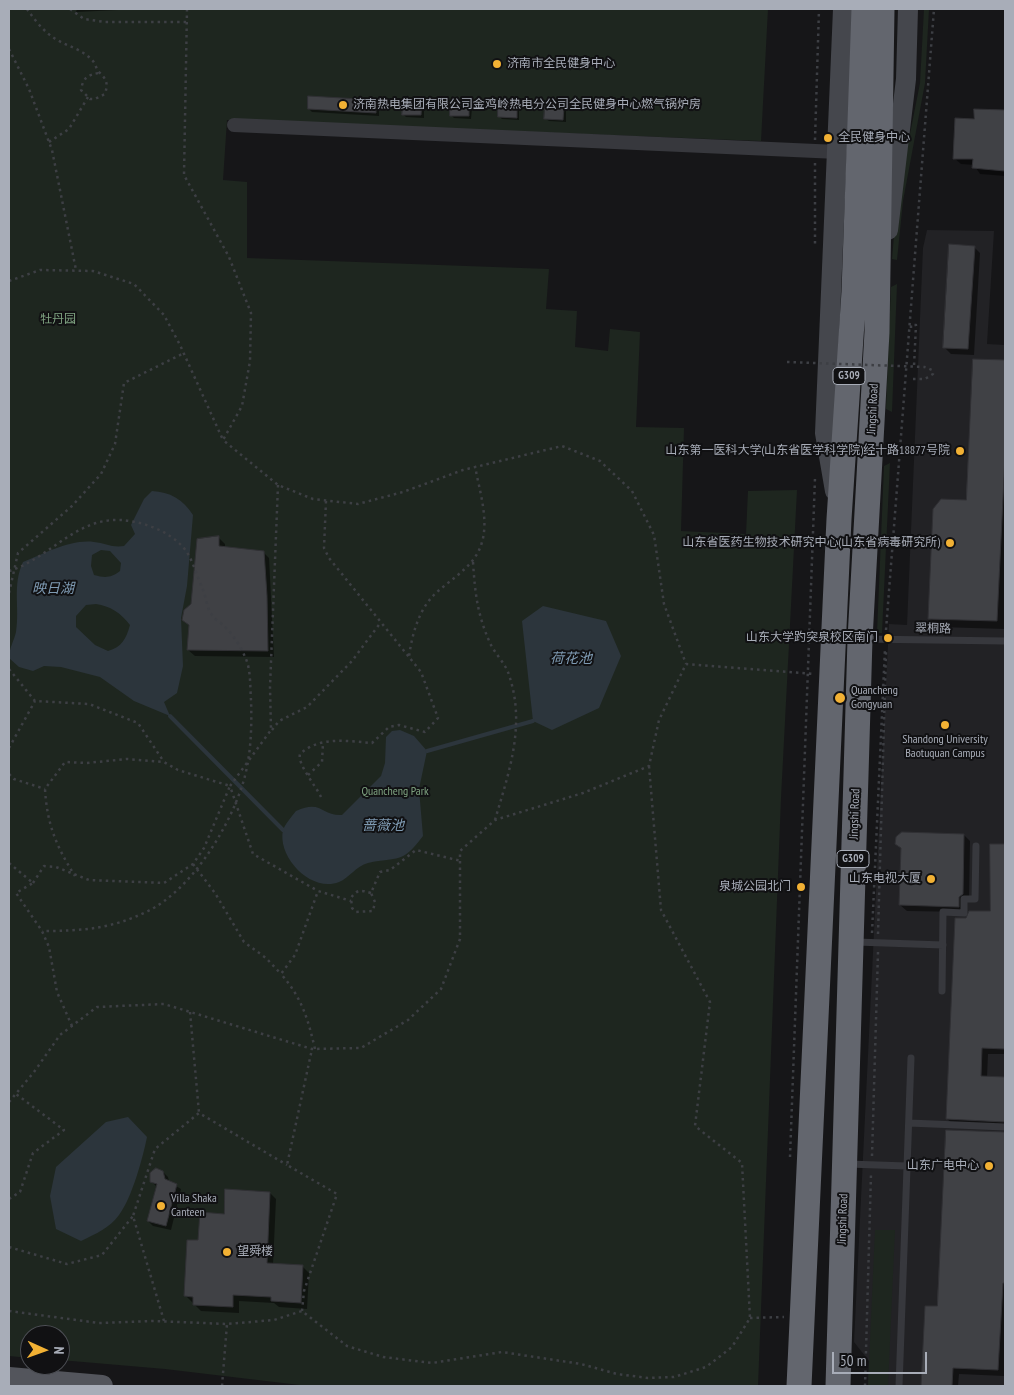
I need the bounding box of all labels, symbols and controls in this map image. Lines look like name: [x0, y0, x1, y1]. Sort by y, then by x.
place label: 济南市全民健身中心: [507, 57, 615, 71]
marker: 济南市全民健身中心: [491, 58, 503, 70]
place label: 济南热电集团有限公司金鸡岭热电分公司全民健身中心燃气锅炉房: [353, 98, 701, 112]
marker: 济南热电集团有限公司金鸡岭热电分公司全民健身中心燃气锅炉房: [337, 99, 349, 111]
place label: 全民健身中心: [838, 131, 910, 145]
marker: 全民健身中心: [822, 132, 834, 144]
park label: 牡丹园: [40, 313, 76, 327]
road number: G309: [833, 368, 865, 384]
street label: Jingshi Road: [864, 383, 882, 435]
place label: 山东第一医科大学(山东省医学科学院)经十路18877号院: [665, 444, 950, 458]
marker: 山东第一医科大学(山东省医学科学院)经十路18877号院: [954, 445, 966, 457]
place label: 山东省医药生物技术研究中心(山东省病毒研究所): [682, 536, 940, 550]
marker: 山东省医药生物技术研究中心(山东省病毒研究所): [944, 537, 956, 549]
water label: 映日湖: [32, 581, 74, 597]
street label: 翠桐路: [915, 621, 951, 637]
place label: 山东大学趵突泉校区南门: [746, 631, 878, 645]
marker: 山东大学趵突泉校区南门: [882, 632, 894, 644]
water label: 荷花池: [550, 651, 592, 667]
place label: Quancheng Gongyuan: [851, 684, 898, 712]
marker: Quancheng Gongyuan: [833, 691, 847, 705]
marker: Shandong University Baotuquan Campus: [939, 719, 951, 731]
place label: Shandong University Baotuquan Campus: [902, 733, 988, 761]
park label: Quancheng Park: [361, 785, 429, 799]
street label: Jingshi Road: [847, 788, 863, 840]
water label: 蔷薇池: [362, 818, 404, 834]
road number: G309: [837, 851, 869, 868]
place label: 山东电视大厦: [849, 872, 921, 886]
marker: 山东电视大厦: [925, 873, 937, 885]
place label: 泉城公园北门: [719, 880, 791, 894]
marker: 泉城公园北门: [795, 881, 807, 893]
place label: 山东广电中心: [907, 1159, 979, 1173]
marker: 山东广电中心: [983, 1160, 995, 1172]
place label: Villa Shaka Canteen: [171, 1192, 217, 1220]
street label: Jingshi Road: [835, 1193, 851, 1245]
marker: Villa Shaka Canteen: [155, 1200, 167, 1212]
place label: 望舜楼: [237, 1245, 273, 1259]
marker: 望舜楼: [221, 1246, 233, 1258]
north arrow: [20, 1325, 70, 1375]
scale bar: [834, 1342, 929, 1374]
text: N: [50, 1346, 68, 1355]
text: 50 m: [840, 1351, 866, 1370]

